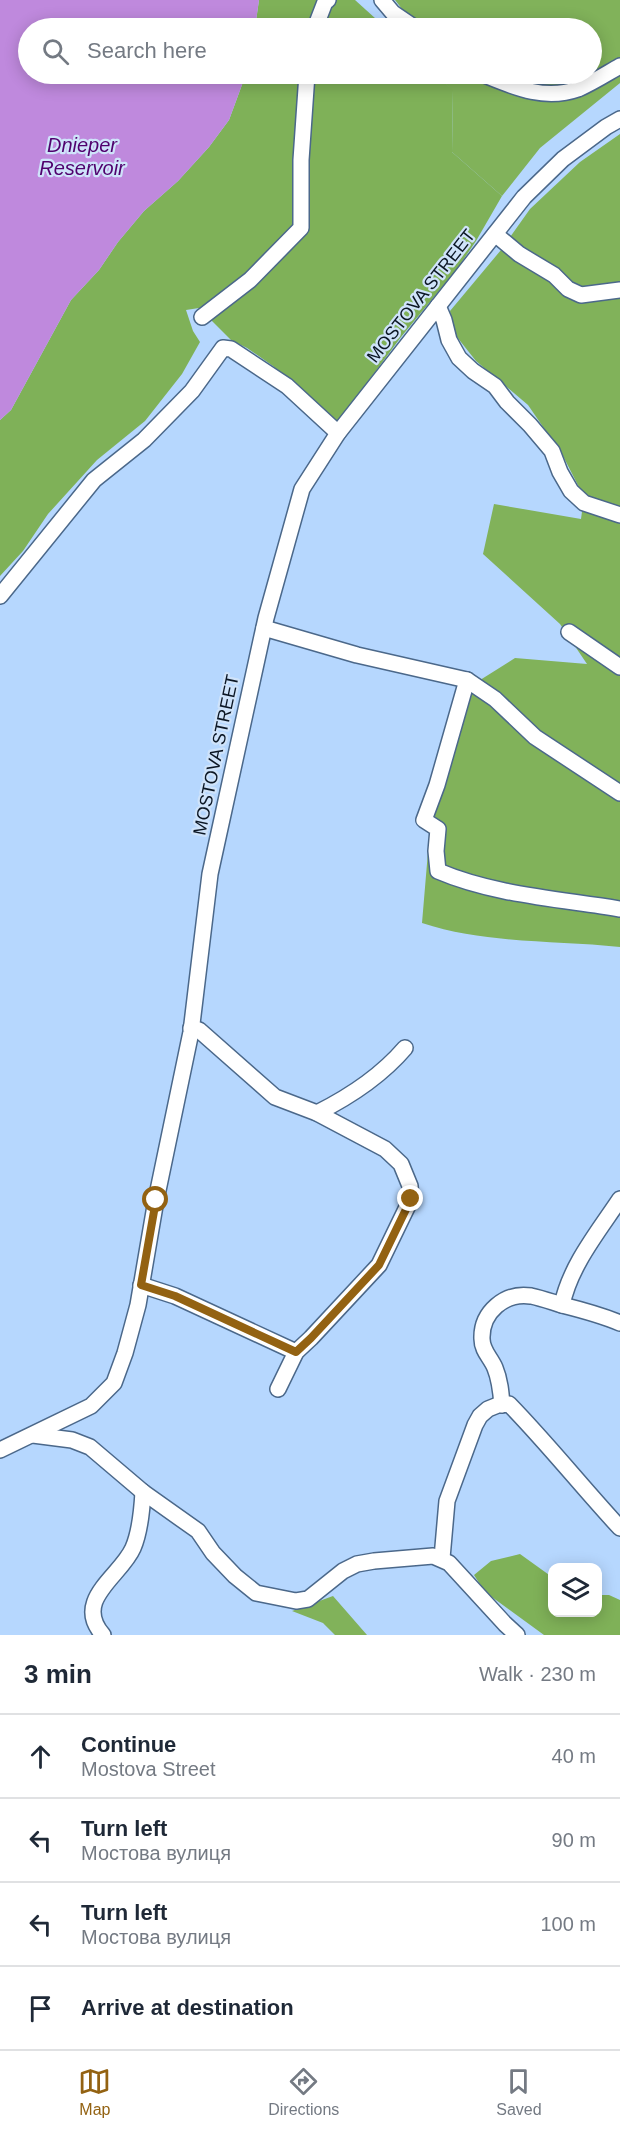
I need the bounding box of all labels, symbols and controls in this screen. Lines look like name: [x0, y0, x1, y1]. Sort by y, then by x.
search box: [18, 18, 602, 84]
icon: search: [39, 35, 72, 68]
text: Search here: [87, 38, 207, 63]
water label: Dnieper Reservoir: [39, 134, 126, 179]
street label: MOSTOVA STREET: [363, 225, 479, 367]
street label: MOSTOVA STREET: [189, 673, 243, 837]
route end: [397, 1185, 423, 1211]
route start: [142, 1186, 168, 1212]
map controls: [548, 1563, 602, 1617]
button: layers: [548, 1563, 602, 1617]
text: 3 min: [24, 1659, 92, 1689]
text: Walk · 230 m: [479, 1663, 596, 1685]
text: Continue: [81, 1732, 176, 1757]
icon: ahead: [24, 1740, 57, 1773]
text: 40 m: [552, 1745, 596, 1767]
text: Mostova Street: [81, 1758, 216, 1780]
text: Turn left: [81, 1816, 167, 1841]
icon: left: [24, 1824, 57, 1857]
text: 90 m: [552, 1829, 596, 1851]
text: Мостова вулиця: [81, 1842, 231, 1864]
text: Turn left: [81, 1900, 167, 1925]
icon: left: [24, 1908, 57, 1941]
text: 100 m: [540, 1913, 596, 1935]
text: Мостова вулиця: [81, 1926, 231, 1948]
icon: arrive: [24, 1992, 57, 2025]
text: Arrive at destination: [81, 1995, 294, 2020]
tab: Map: [78, 2065, 111, 2119]
tab: Directions: [268, 2065, 339, 2119]
tab: Saved: [496, 2065, 542, 2119]

